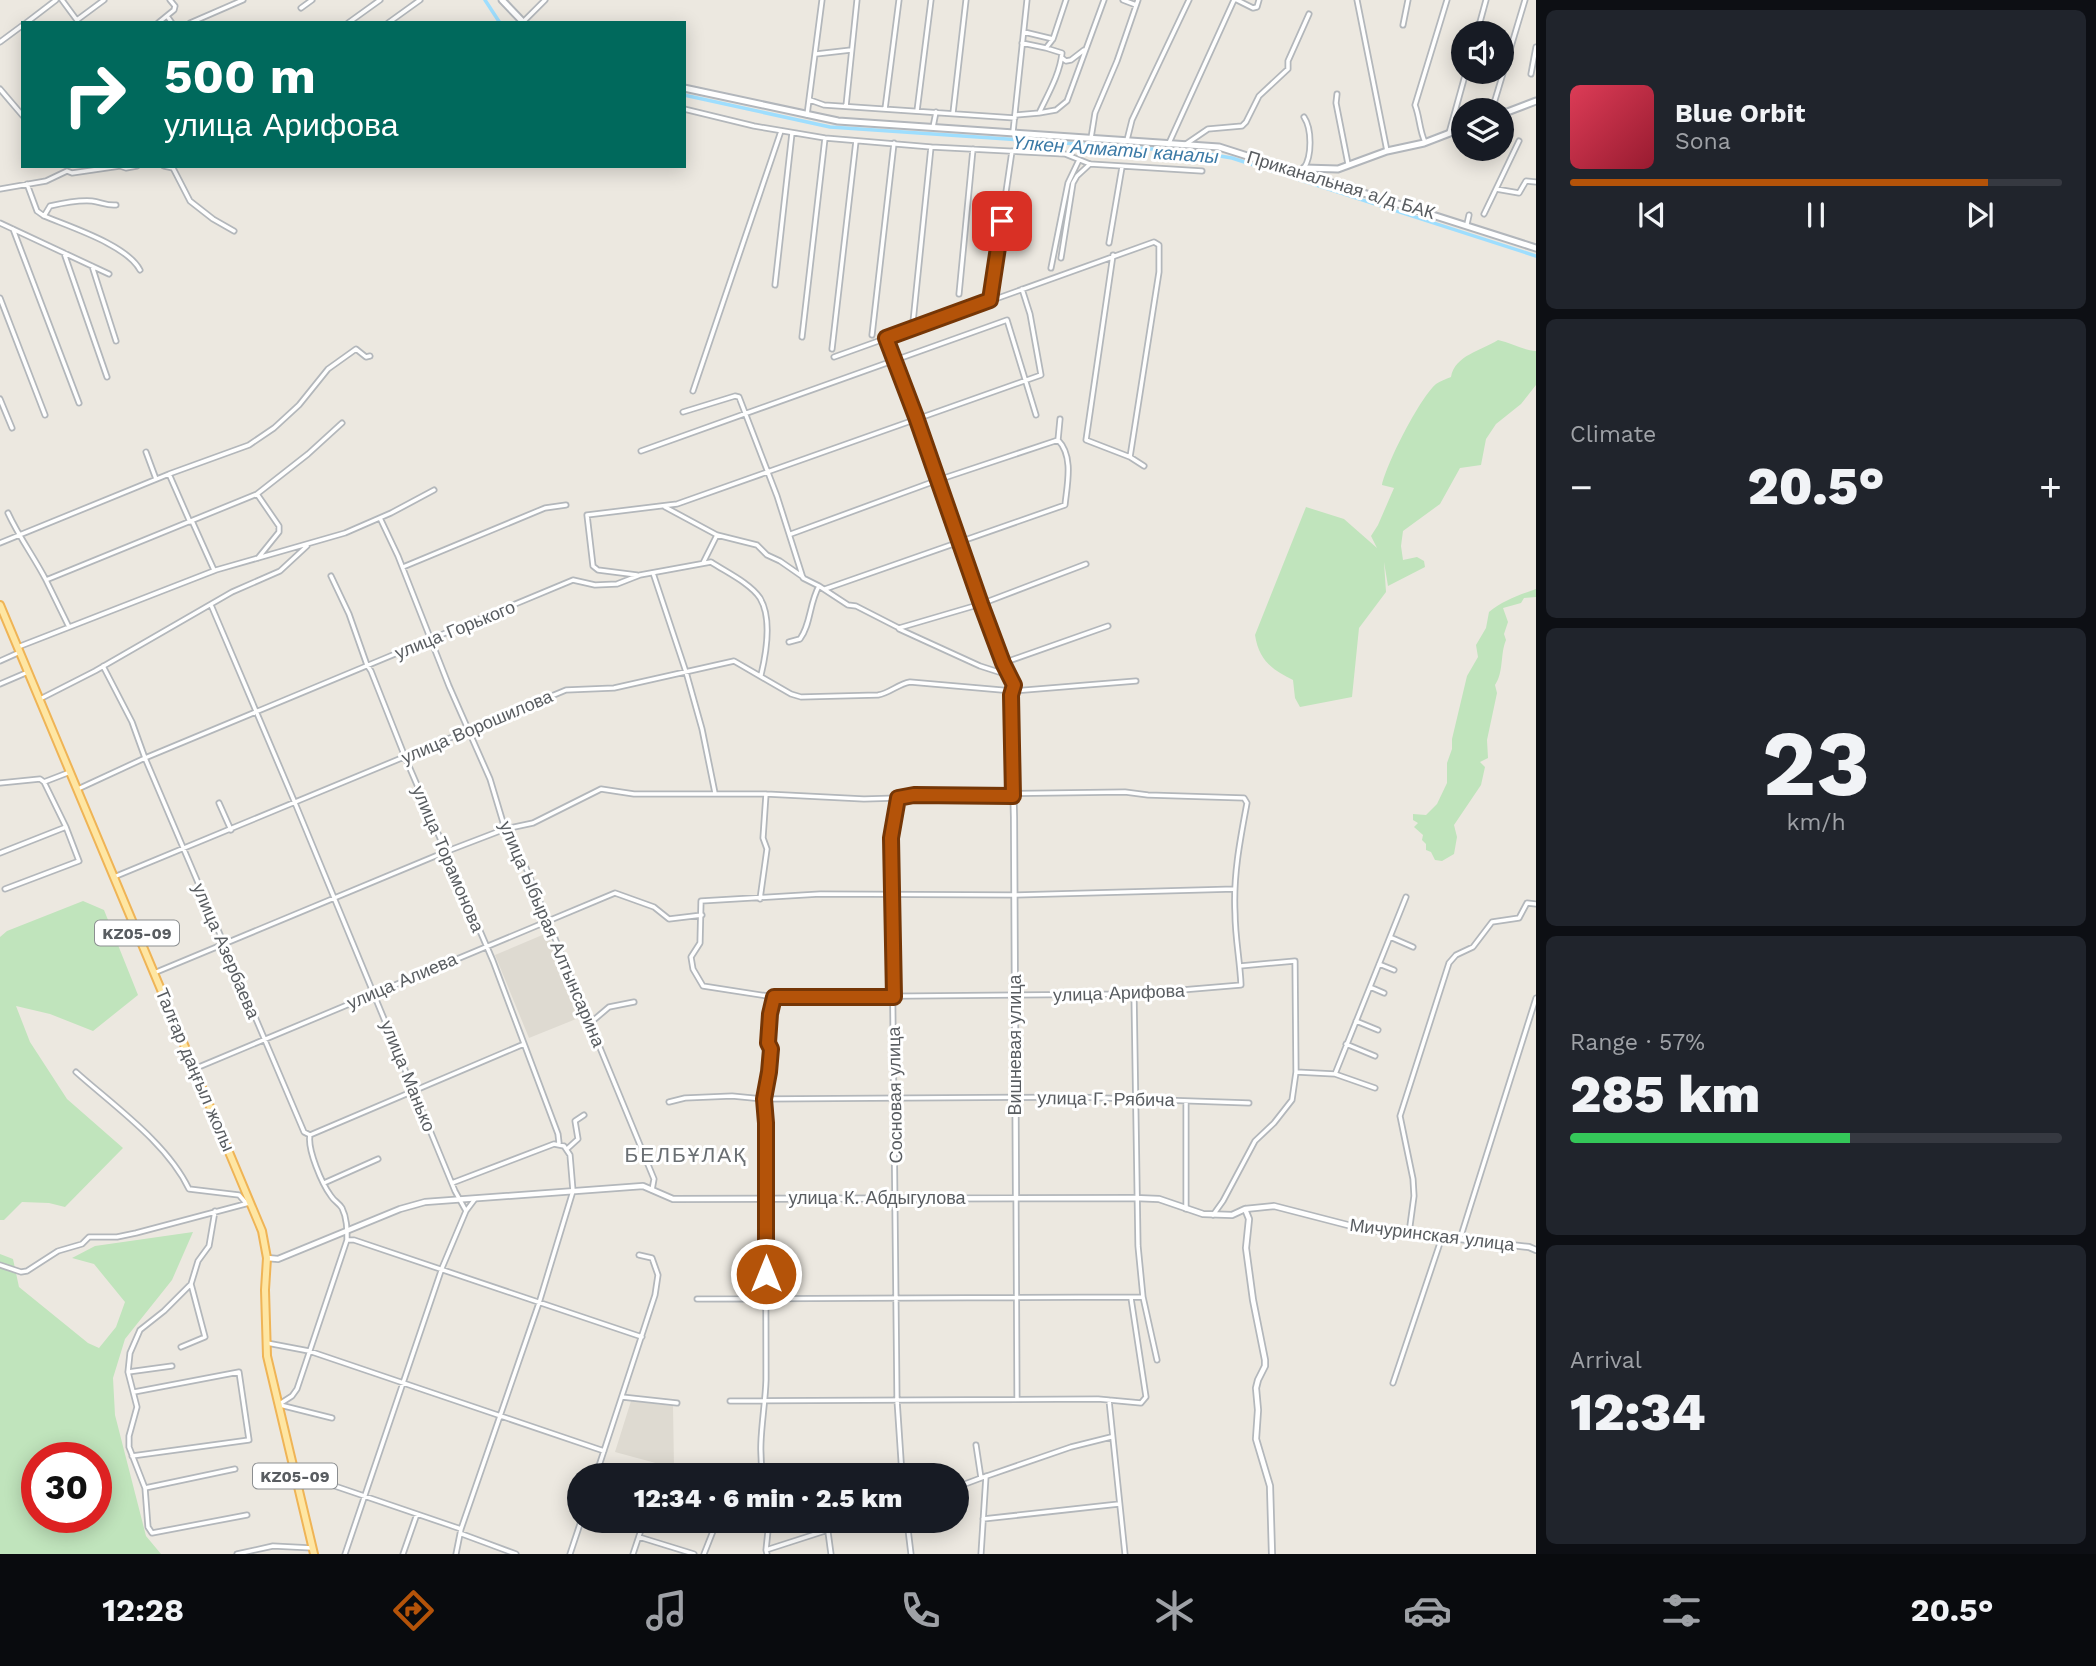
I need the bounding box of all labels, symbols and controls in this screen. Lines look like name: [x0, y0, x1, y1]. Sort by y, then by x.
map controls: [1451, 21, 1514, 161]
button: sound: [1451, 21, 1514, 84]
text: 500 m: [164, 47, 316, 105]
icon: right: [49, 49, 140, 140]
button: layers: [1451, 98, 1514, 161]
text: Blue Orbit: [1675, 98, 1805, 128]
text: улица Арифова: [164, 106, 398, 144]
text: Sona: [1675, 128, 1731, 155]
water label: Үлкен Алматы каналы: [1012, 131, 1219, 168]
street label: Приканальная а/д БАК: [1245, 146, 1438, 223]
pin: [972, 191, 1032, 251]
icon: previous: [1633, 196, 1671, 234]
icon: pause: [1797, 196, 1835, 234]
icon: next: [1961, 196, 1999, 234]
icon: arrive: [983, 202, 1021, 240]
text: Climate: [1570, 421, 1656, 448]
text: 20.5°: [1747, 456, 1885, 517]
text: −: [1570, 465, 1593, 509]
text: +: [2039, 465, 2062, 509]
street label: улица Горького: [392, 596, 518, 663]
street label: улица Ворошилова: [398, 685, 556, 768]
text: 23: [1762, 710, 1870, 817]
street label: улица Торамонова: [408, 782, 489, 936]
text: km/h: [1786, 809, 1846, 836]
street label: улица Ыбырая Алтынсарина: [495, 818, 610, 1051]
street label: улица Азербаева: [188, 880, 265, 1023]
road number: KZ05-09: [95, 920, 179, 945]
street label: улица Алиева: [344, 948, 461, 1013]
street label: Вишневая улица: [1004, 973, 1025, 1116]
street label: улица Арифова: [1053, 980, 1186, 1005]
street label: Талғар даңғыл жолы: [152, 985, 239, 1155]
street label: улица Манько: [377, 1017, 440, 1135]
street label: Сосновая улица: [883, 1025, 906, 1164]
text: Range · 57%: [1570, 1029, 1705, 1056]
text: 285 km: [1570, 1064, 1760, 1125]
street label: улица Г. Рябича: [1037, 1087, 1176, 1110]
district label: БЕЛБҰЛАҚ: [624, 1142, 748, 1167]
street label: улица К. Абдыгулова: [788, 1187, 967, 1208]
street label: Мичуринская улица: [1348, 1214, 1517, 1255]
position arrow: [729, 1237, 803, 1311]
text: Arrival: [1570, 1347, 1642, 1374]
text: 12:34: [1570, 1382, 1706, 1443]
speed limit sign: 30: [21, 1442, 112, 1533]
road number: KZ05-09: [253, 1464, 337, 1488]
text: 12:34 · 6 min · 2.5 km: [634, 1483, 902, 1513]
icon: directions: [389, 1586, 438, 1635]
icon: music: [642, 1586, 691, 1635]
icon: phone: [896, 1586, 945, 1635]
icon: climate: [1150, 1586, 1199, 1635]
icon: car: [1403, 1586, 1452, 1635]
icon: filters: [1657, 1586, 1706, 1635]
text: 12:28: [102, 1591, 184, 1629]
text: 20.5°: [1910, 1591, 1994, 1629]

